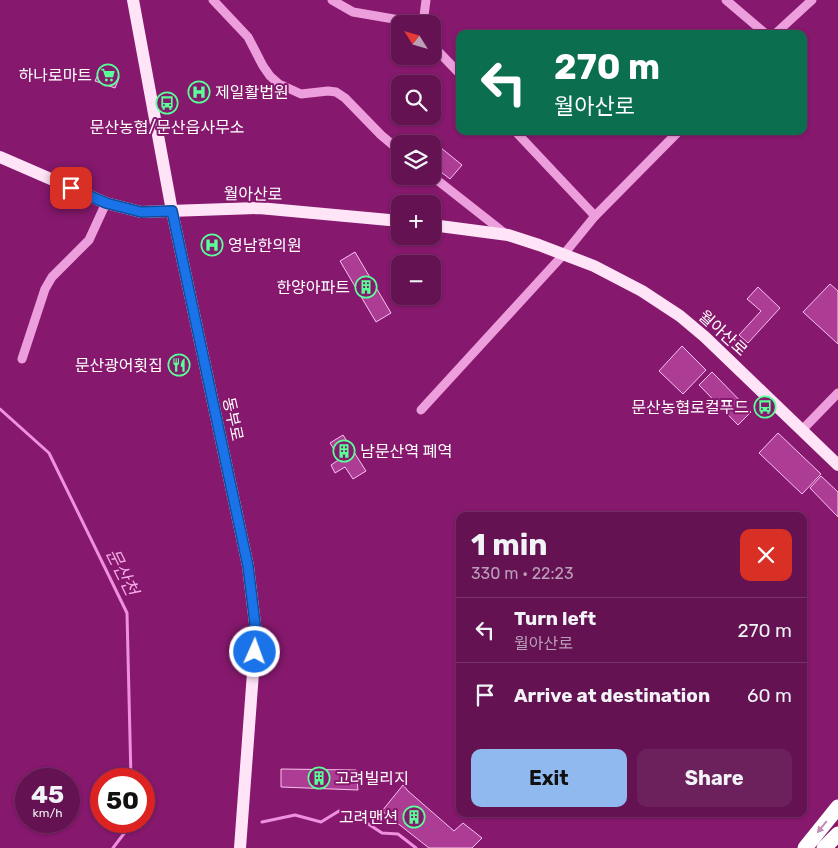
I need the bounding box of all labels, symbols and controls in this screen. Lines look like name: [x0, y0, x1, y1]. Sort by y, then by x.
north arrow: [391, 15, 441, 65]
map controls: [391, 15, 441, 305]
text: 270 m: [554, 46, 660, 88]
icon: left: [471, 50, 536, 115]
supermarket icon: 하나로마트: [96, 63, 120, 87]
place label: 하나로마트: [18, 66, 92, 85]
button: search: [391, 75, 441, 125]
hospital icon: 제일활법원: [187, 80, 211, 104]
place label: 제일활법원: [215, 83, 289, 102]
bus stop icon: 문산농협/문산읍사무소: [155, 91, 179, 115]
text: 월아산로: [554, 93, 635, 120]
place label: 문산농협/문산읍사무소: [90, 118, 244, 137]
button: layers: [391, 135, 441, 185]
pin: [50, 167, 92, 209]
icon: arrive: [57, 174, 85, 202]
street label: 월아산로: [223, 184, 283, 204]
button: +: [391, 195, 441, 245]
hospital icon: 영남한의원: [200, 233, 224, 257]
place label: 영남한의원: [228, 236, 302, 255]
button: −: [391, 255, 441, 305]
building icon: 한양아파트: [354, 275, 378, 299]
place label: 한양아파트: [276, 278, 350, 297]
street label: 월아산로: [695, 306, 751, 360]
restaurant icon: 문산광어횟집: [167, 353, 191, 377]
place label: 문산광어횟집: [75, 356, 163, 375]
street label: 동부로: [219, 395, 247, 443]
bus stop icon: 문산농협로컬푸드: [753, 395, 777, 419]
place label: 문산농협로컬푸드: [631, 398, 749, 417]
building icon: 남문산역 폐역: [332, 439, 356, 463]
place label: 남문산역 폐역: [360, 442, 452, 461]
text: 1 min: [471, 527, 548, 563]
button: close: [740, 529, 792, 581]
water label: 문산천: [101, 545, 144, 601]
text: 330 m · 22:23: [471, 564, 574, 583]
text: Turn left: [514, 607, 596, 630]
icon: left: [471, 616, 499, 644]
text: 270 m: [737, 619, 792, 642]
position arrow: [228, 625, 280, 677]
text: 월아산로: [514, 634, 573, 653]
icon: arrive: [471, 681, 499, 709]
text: Arrive at destination: [514, 684, 710, 707]
text: 60 m: [747, 684, 792, 707]
button: Exit: [471, 749, 627, 807]
button: Share: [637, 749, 792, 807]
building icon: 고려빌리지: [307, 766, 331, 790]
speed limit sign: 50: [90, 768, 155, 833]
place label: 고려빌리지: [335, 769, 409, 788]
text: 45: [31, 780, 64, 809]
building icon: 고려맨션: [402, 805, 426, 829]
text: km/h: [33, 806, 62, 820]
place label: 고려맨션: [339, 808, 398, 827]
one-way arrow: [816, 821, 827, 834]

